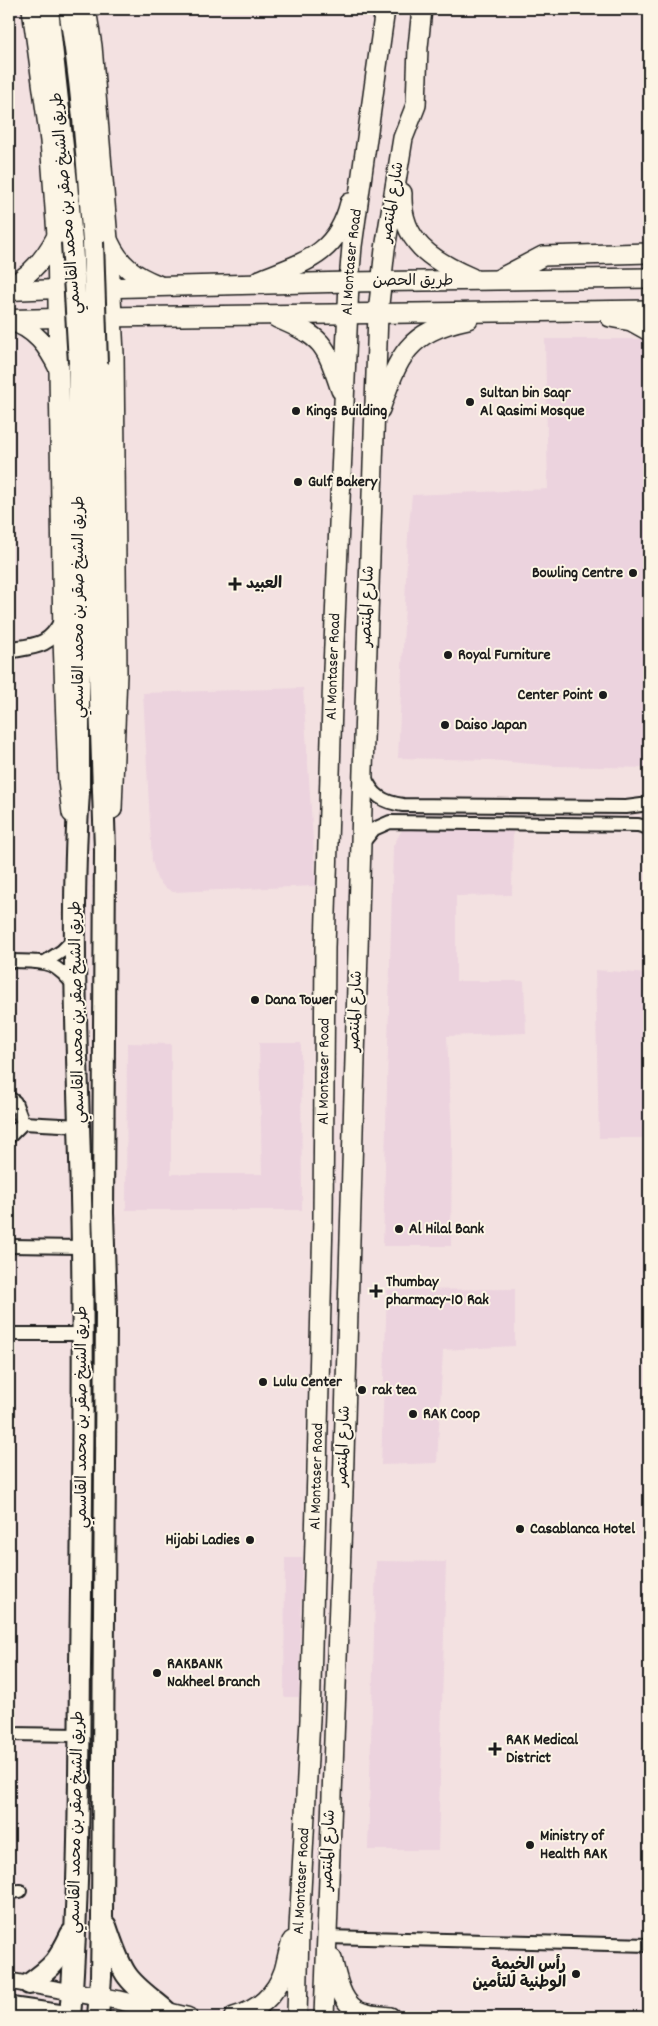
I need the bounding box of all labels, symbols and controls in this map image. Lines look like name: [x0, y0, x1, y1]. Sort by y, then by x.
street label: طريق الشيخ صقر بن محمد القاسمي: [46, 91, 89, 315]
street label: شارع المنتصر: [375, 160, 411, 246]
street label: Al Montaser Road: [336, 207, 369, 316]
street label: طريق الحصن: [373, 270, 453, 293]
place label: Sultan bin Saqr Al Qasimi Mosque: [480, 382, 585, 423]
marker: Sultan bin Saqr Al Qasimi Mosque: [464, 396, 476, 408]
place label: Kings Building: [306, 400, 387, 423]
marker: Kings Building: [290, 405, 302, 417]
place label: Gulf Bakery: [308, 471, 379, 494]
marker: Gulf Bakery: [292, 476, 304, 488]
street label: طريق الشيخ صقر بن محمد القاسمي: [68, 496, 92, 718]
place label: Bowling Centre: [532, 562, 623, 585]
street label: شارع المنتصر: [355, 565, 381, 649]
marker: Bowling Centre: [627, 567, 639, 579]
place label: العبيد: [246, 573, 282, 596]
marker: العبيد: [228, 577, 242, 591]
street label: Al Montaser Road: [320, 613, 347, 720]
place label: Royal Furniture: [458, 644, 550, 667]
marker: Royal Furniture: [442, 649, 454, 661]
place label: Center Point: [518, 684, 593, 707]
marker: Center Point: [597, 689, 609, 701]
place label: Daiso Japan: [455, 714, 527, 737]
marker: Daiso Japan: [439, 719, 451, 731]
street label: طريق الشيخ صقر بن محمد القاسمي: [65, 900, 92, 1124]
street label: شارع المنتصر: [343, 970, 369, 1054]
place label: Dana Tower: [265, 989, 336, 1012]
marker: Dana Tower: [249, 994, 261, 1006]
street label: Al Montaser Road: [312, 1018, 336, 1125]
place label: Al Hilal Bank: [409, 1218, 485, 1241]
marker: Al Hilal Bank: [393, 1223, 405, 1235]
place label: Thumbay pharmacy-10 Rak: [386, 1271, 489, 1312]
marker: Thumbay pharmacy-10 Rak: [370, 1285, 382, 1297]
street label: طريق الشيخ صقر بن محمد القاسمي: [71, 1306, 95, 1528]
place label: Lulu Center: [273, 1371, 343, 1394]
marker: Lulu Center: [257, 1376, 269, 1388]
place label: rak tea: [372, 1379, 418, 1402]
marker: rak tea: [356, 1384, 368, 1396]
place label: RAK Coop: [423, 1403, 480, 1426]
street label: شارع المنتصر: [331, 1405, 357, 1489]
marker: RAK Coop: [407, 1408, 419, 1420]
street label: Al Montaser Road: [304, 1423, 330, 1530]
place label: Casablanca Hotel: [530, 1518, 635, 1541]
marker: Casablanca Hotel: [514, 1523, 526, 1535]
place label: Hijabi Ladies: [165, 1529, 240, 1552]
marker: Hijabi Ladies: [244, 1534, 256, 1546]
place label: RAKBANK Nakheel Branch: [167, 1653, 260, 1694]
marker: RAKBANK Nakheel Branch: [151, 1667, 163, 1679]
street label: طريق الشيخ صقر بن محمد القاسمي: [64, 1710, 91, 1934]
place label: RAK Medical District: [506, 1729, 578, 1770]
marker: RAK Medical District: [488, 1742, 502, 1756]
street label: شارع المنتصر: [316, 1809, 342, 1893]
place label: Ministry of Health RAK: [540, 1825, 608, 1866]
street label: Al Montaser Road: [287, 1827, 316, 1935]
marker: Ministry of Health RAK: [524, 1839, 536, 1851]
place label: رأس الخيمة الوطنية للتأمين: [472, 1953, 566, 1995]
marker: رأس الخيمة الوطنية للتأمين: [570, 1968, 582, 1980]

